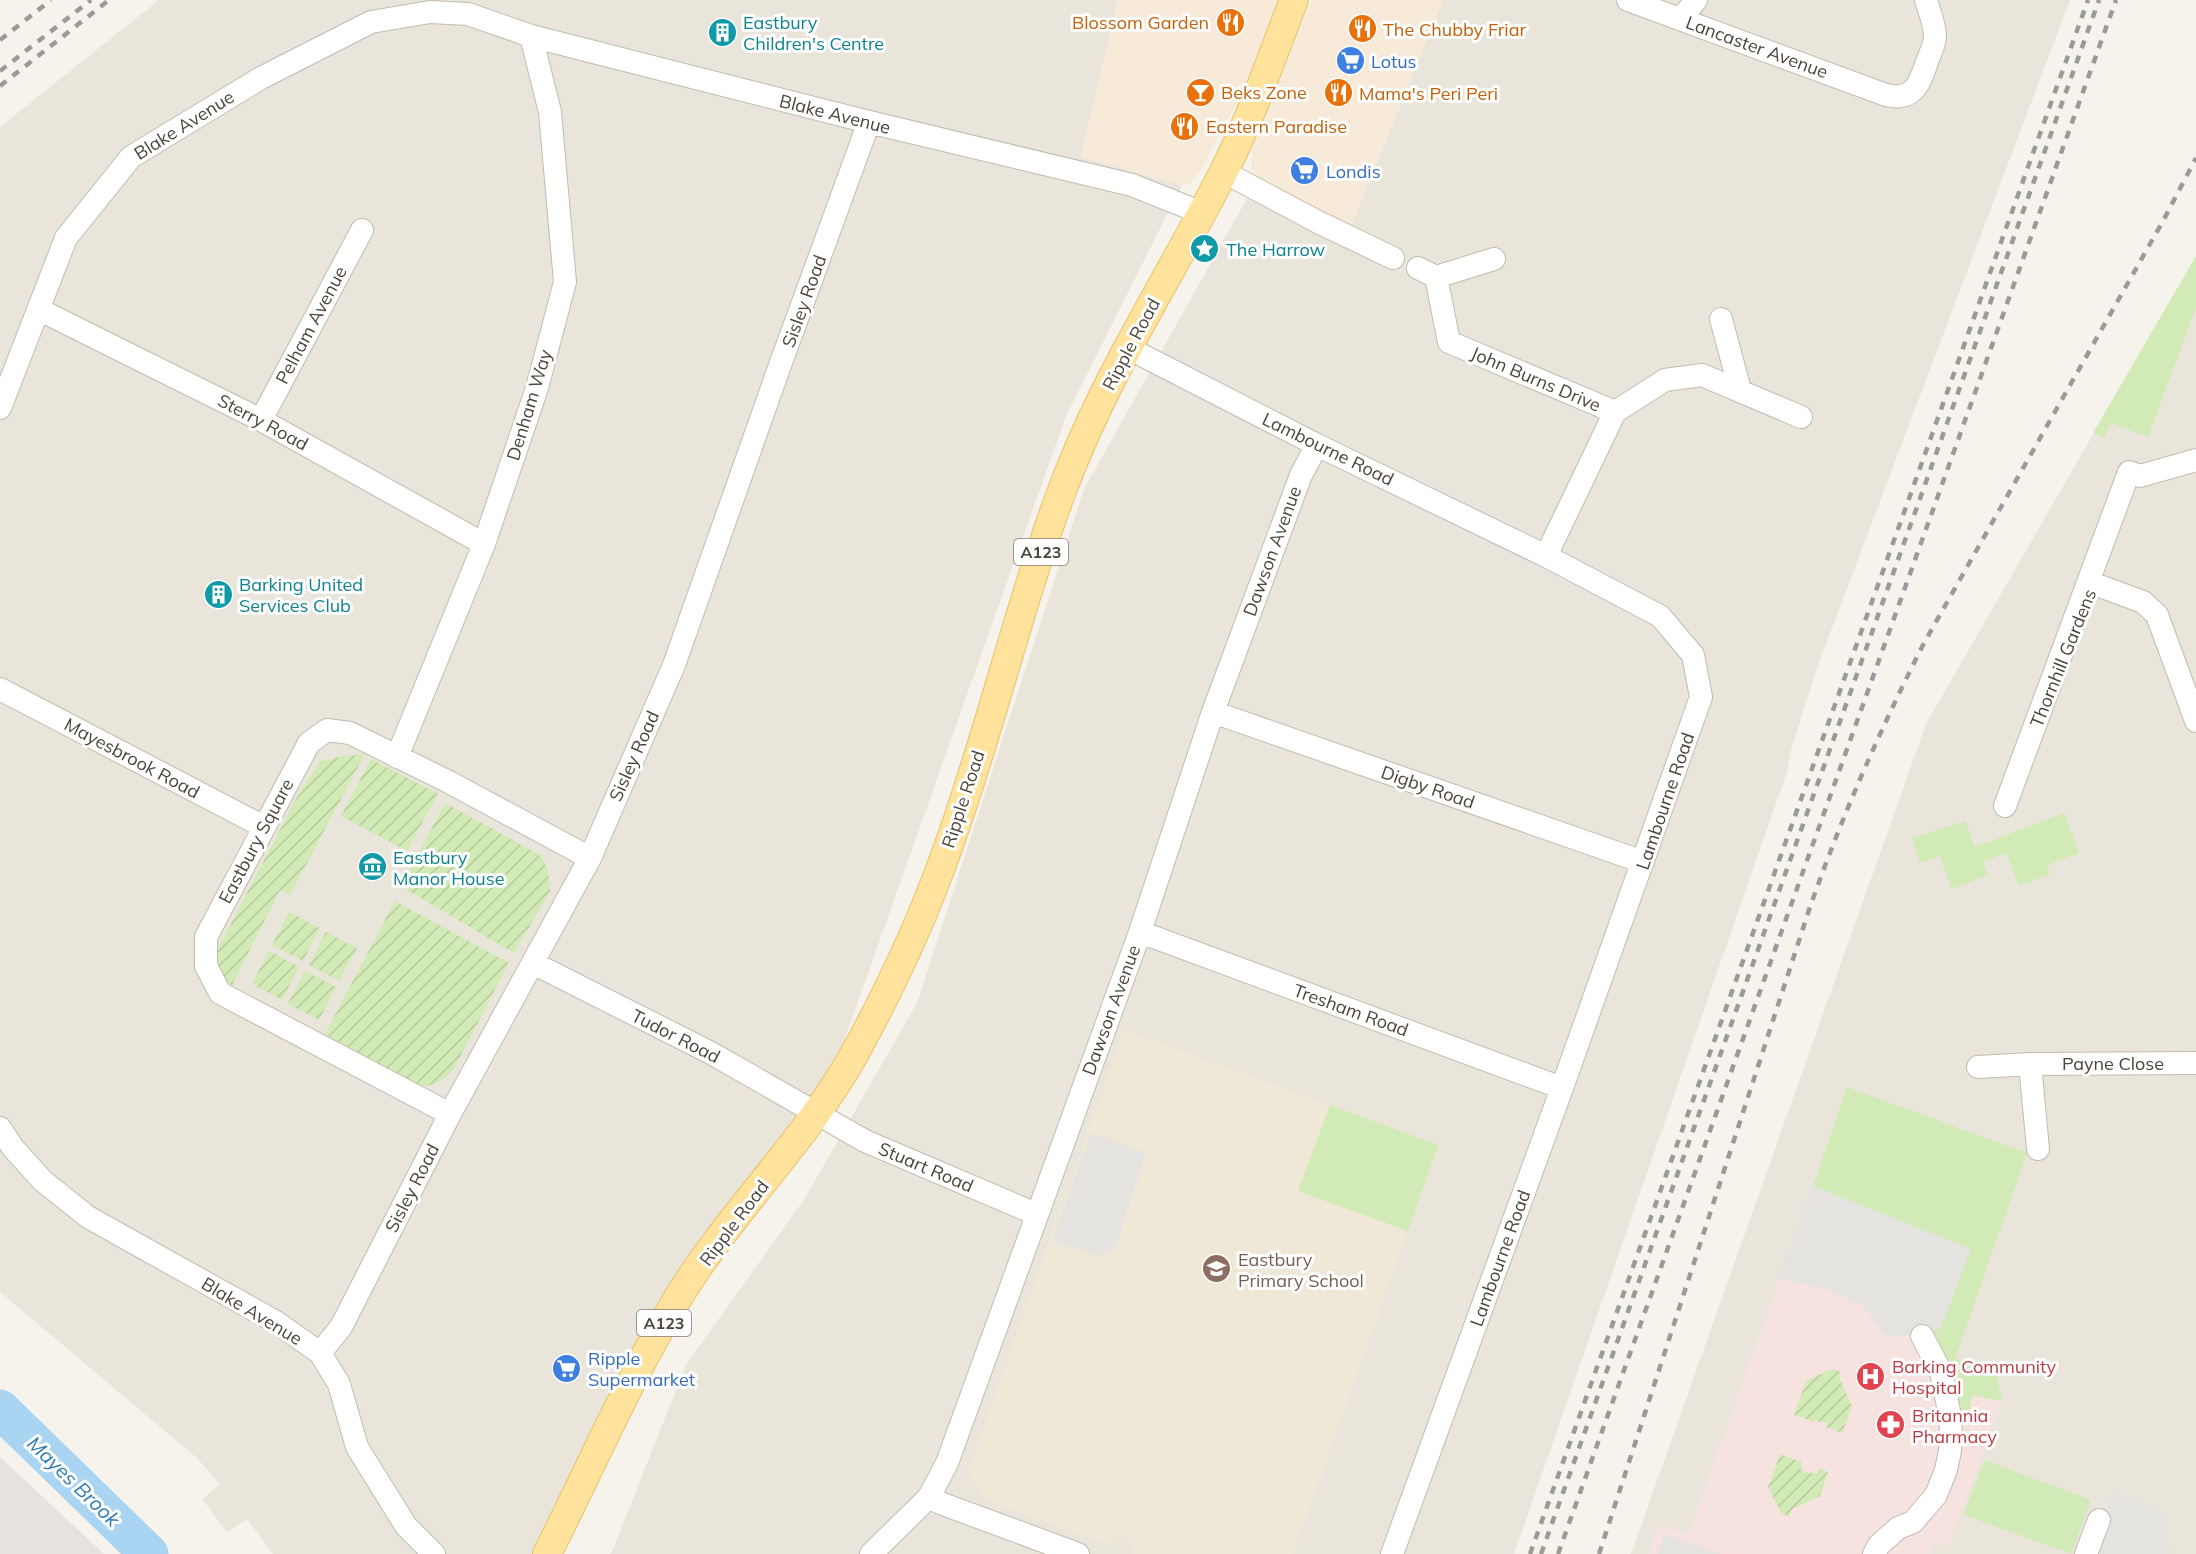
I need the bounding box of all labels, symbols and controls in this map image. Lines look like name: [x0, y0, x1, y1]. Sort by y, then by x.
restaurant icon: Blossom Garden: [1214, 6, 1246, 38]
place label: Eastbury Children's Centre: [743, 11, 884, 55]
place label: Blossom Garden: [1072, 11, 1209, 34]
street label: Lancaster Avenue: [1683, 11, 1831, 83]
restaurant icon: The Chubby Friar: [1346, 13, 1378, 45]
building icon: Eastbury Children's Centre: [706, 16, 738, 48]
place label: The Chubby Friar: [1383, 18, 1526, 41]
supermarket icon: Lotus: [1334, 45, 1366, 77]
place label: Lotus: [1371, 50, 1417, 73]
bar icon: Beks Zone: [1184, 76, 1216, 108]
restaurant icon: Mama's Peri Peri: [1322, 77, 1354, 109]
place label: Beks Zone: [1221, 81, 1307, 104]
place label: Mama's Peri Peri: [1359, 82, 1498, 105]
street label: Blake Avenue: [130, 85, 238, 165]
street label: Blake Avenue: [777, 89, 893, 139]
restaurant icon: Eastern Paradise: [1169, 110, 1201, 142]
place label: Eastern Paradise: [1206, 115, 1347, 138]
supermarket icon: Londis: [1289, 155, 1321, 187]
place label: Londis: [1326, 160, 1381, 183]
place icon: The Harrow: [1189, 233, 1221, 265]
place label: The Harrow: [1226, 238, 1326, 261]
street label: Sisley Road: [777, 252, 831, 350]
street label: Pelham Avenue: [270, 262, 352, 388]
street label: Ripple Road: [1097, 294, 1165, 394]
street label: John Burns Drive: [1468, 341, 1604, 417]
street label: Denham Way: [501, 346, 557, 463]
street label: Sterry Road: [214, 389, 312, 455]
street label: Lambourne Road: [1258, 407, 1398, 491]
street label: Dawson Avenue: [1238, 483, 1306, 619]
road number: A123: [1014, 539, 1068, 565]
place label: Barking United Services Club: [239, 573, 363, 617]
building icon: Barking United Services Club: [202, 578, 234, 610]
street label: Thornhill Gardens: [2025, 585, 2101, 731]
street label: Sisley Road: [604, 707, 664, 805]
street label: Mayesbrook Road: [60, 713, 204, 803]
street label: Lambourne Road: [1631, 729, 1699, 873]
street label: Ripple Road: [936, 747, 990, 851]
street label: Digby Road: [1378, 760, 1478, 814]
street label: Eastbury Square: [213, 775, 299, 907]
place label: Eastbury Manor House: [393, 846, 504, 890]
museum icon: Eastbury Manor House: [356, 851, 388, 883]
street label: Dawson Avenue: [1077, 942, 1145, 1078]
street label: Tresham Road: [1290, 979, 1412, 1041]
street label: Tudor Road: [628, 1004, 724, 1068]
street label: Payne Close: [2062, 1052, 2164, 1075]
street label: Stuart Road: [875, 1137, 977, 1197]
street label: Sisley Road: [380, 1140, 444, 1236]
street label: Ripple Road: [694, 1176, 774, 1270]
street label: Lambourne Road: [1465, 1187, 1535, 1329]
place label: Eastbury Primary School: [1238, 1248, 1364, 1292]
school or university icon: Eastbury Primary School: [1201, 1253, 1233, 1285]
street label: Blake Avenue: [197, 1272, 307, 1350]
road number: A123: [637, 1310, 691, 1336]
place label: Ripple Supermarket: [588, 1347, 695, 1391]
supermarket icon: Ripple Supermarket: [551, 1352, 583, 1384]
place label: Barking Community Hospital: [1892, 1355, 2056, 1399]
hospital icon: Barking Community Hospital: [1855, 1360, 1887, 1392]
place label: Britannia Pharmacy: [1912, 1404, 1997, 1448]
pharmacy icon: Britannia Pharmacy: [1875, 1409, 1907, 1441]
water label: Mayes Brook: [22, 1431, 126, 1532]

